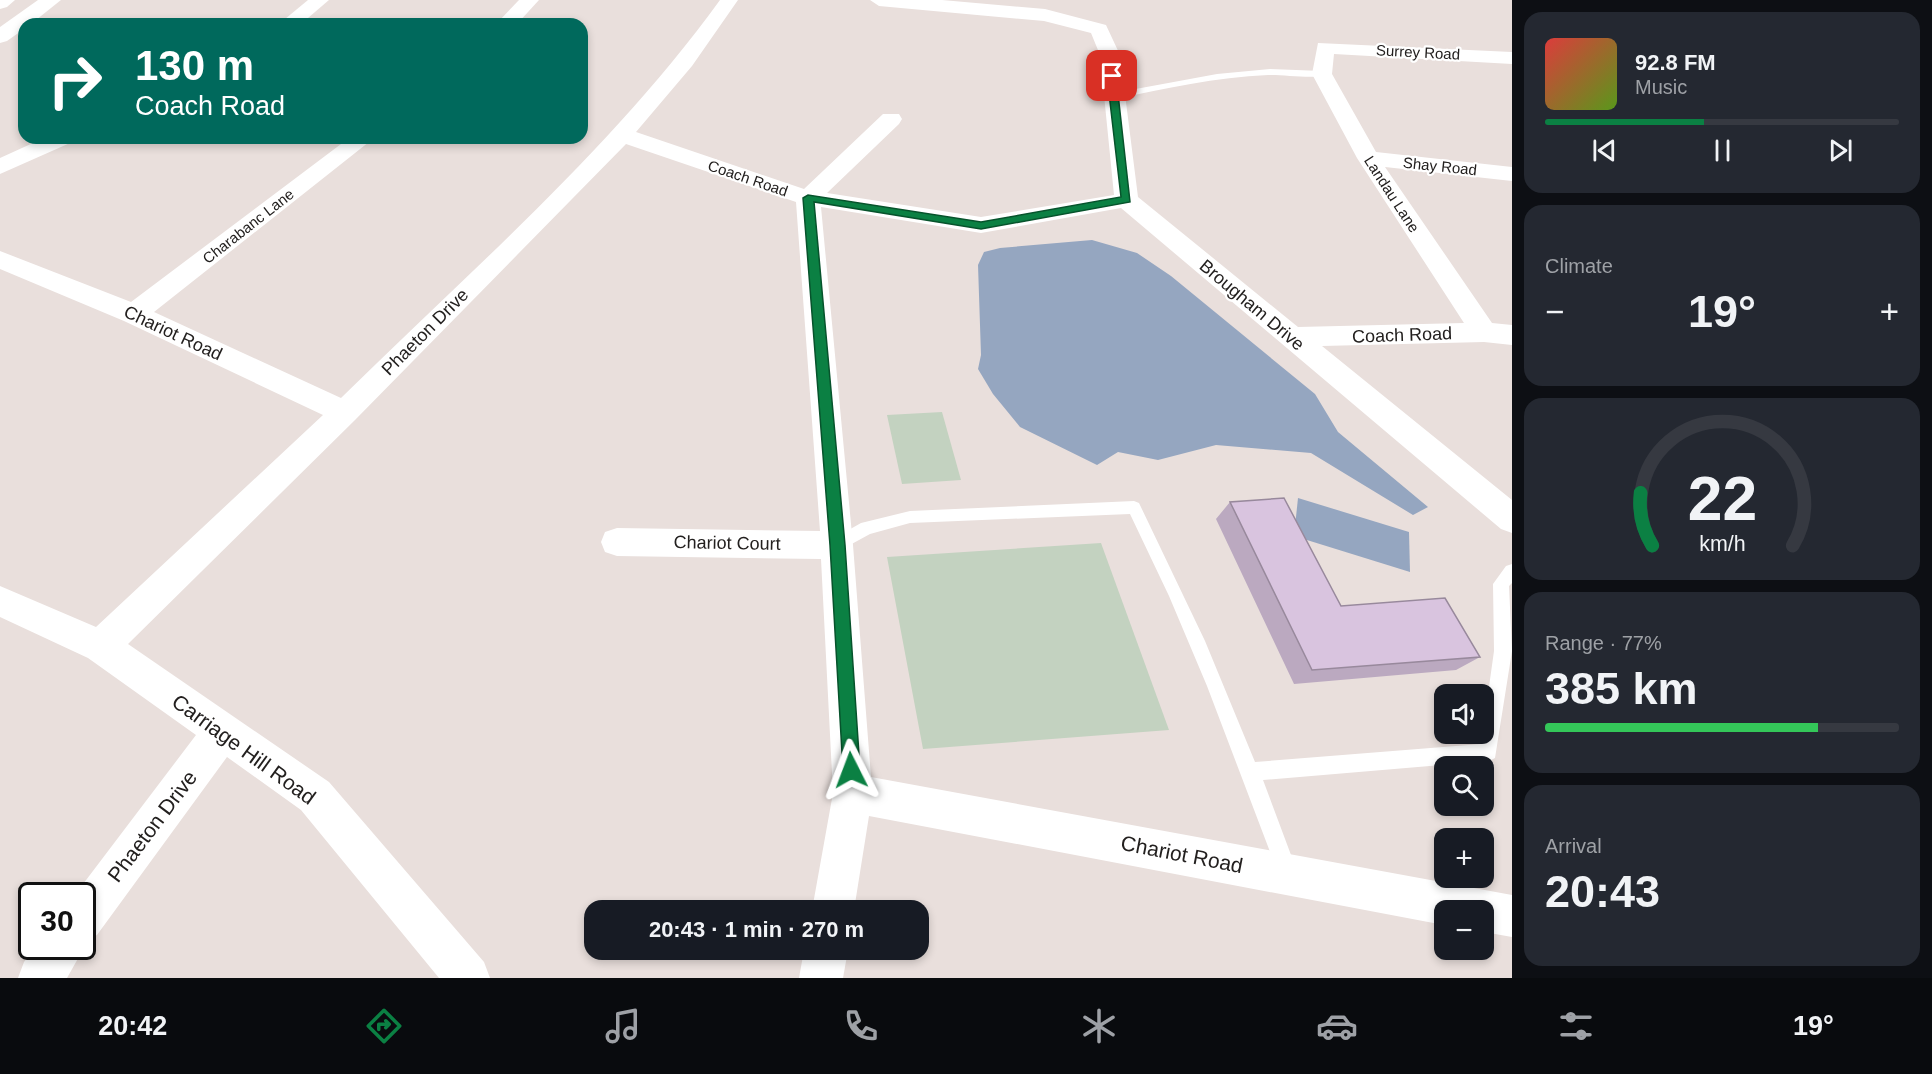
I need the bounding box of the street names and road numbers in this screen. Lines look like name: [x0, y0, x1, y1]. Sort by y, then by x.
street label: Surrey Road: [1376, 41, 1460, 63]
street label: Landau Lane: [1361, 153, 1423, 235]
street label: Shay Road: [1402, 154, 1478, 178]
street label: Coach Road: [706, 156, 790, 200]
street label: Charabanc Lane: [199, 185, 297, 267]
street label: Brougham Drive: [1196, 256, 1308, 354]
street label: Phaeton Drive: [378, 285, 472, 379]
street label: Chariot Road: [121, 302, 225, 364]
street label: Coach Road: [1352, 323, 1452, 347]
street label: Chariot Court: [673, 532, 781, 554]
street label: Carriage Hill Road: [168, 689, 320, 809]
street label: Phaeton Drive: [103, 766, 201, 886]
street label: Chariot Road: [1119, 831, 1245, 877]

